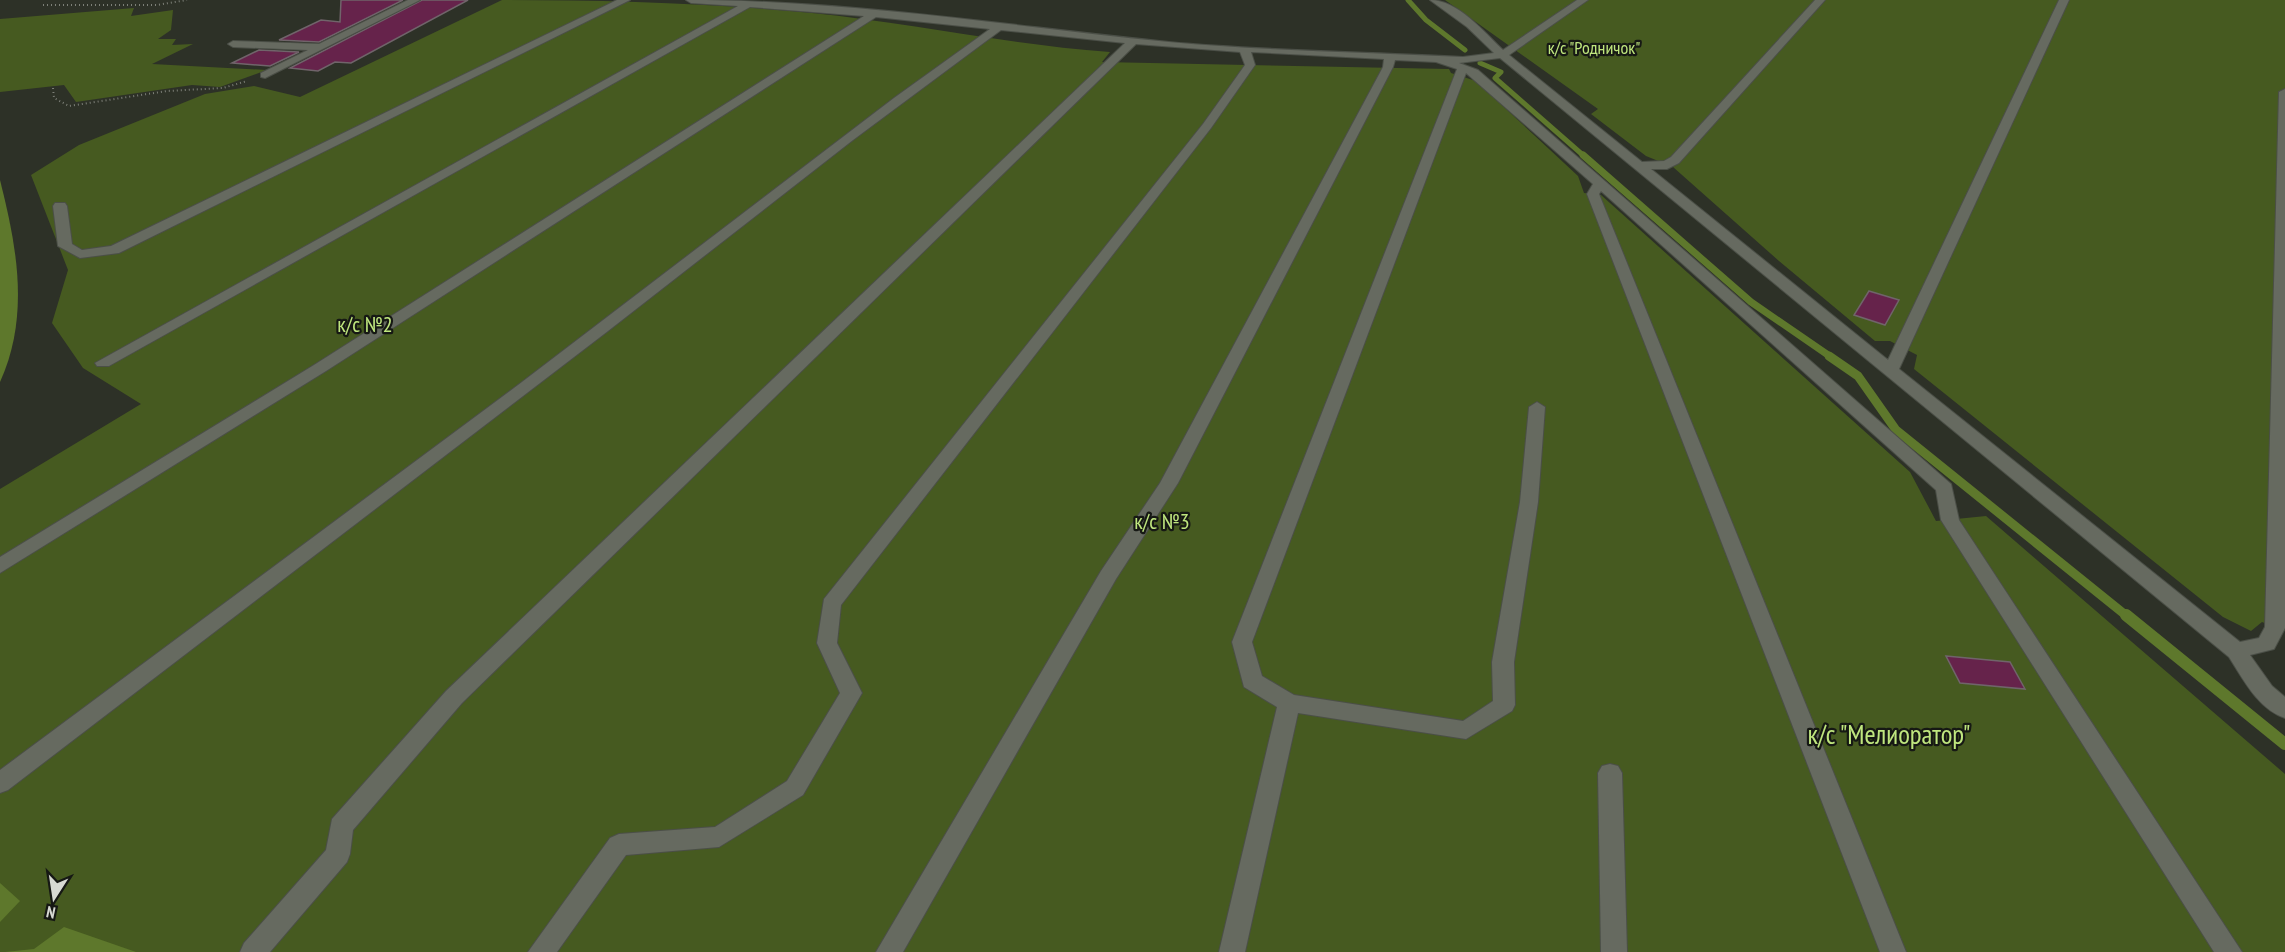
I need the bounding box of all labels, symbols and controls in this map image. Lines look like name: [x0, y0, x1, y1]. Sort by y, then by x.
park label: к/с "Родничок": [1548, 36, 1640, 59]
park label: к/с №2: [337, 310, 393, 338]
park label: к/с №3: [1134, 507, 1190, 535]
park label: к/с "Мелиоратор": [1807, 717, 1971, 751]
north arrow: [24, 868, 84, 928]
text: N: [45, 902, 57, 923]

